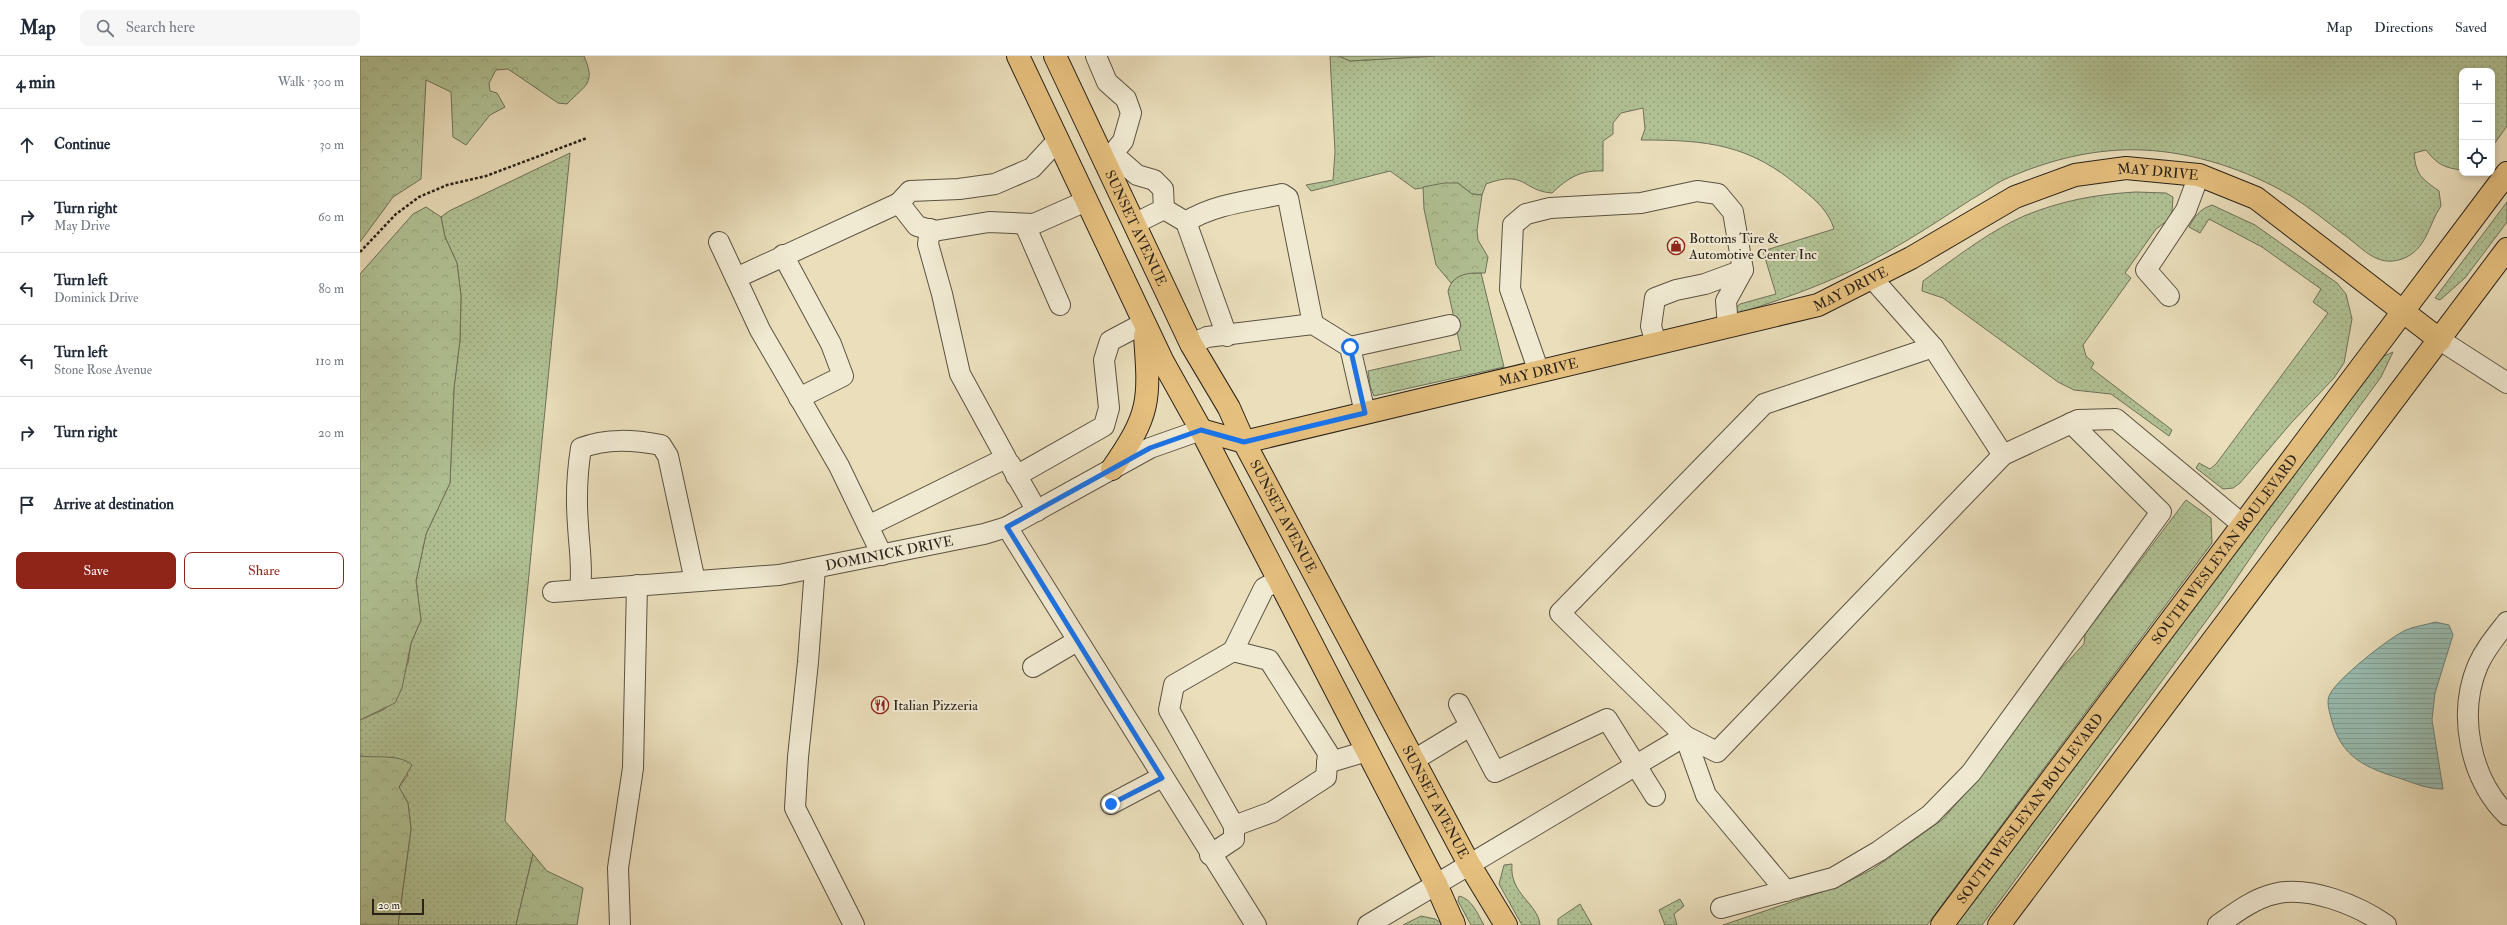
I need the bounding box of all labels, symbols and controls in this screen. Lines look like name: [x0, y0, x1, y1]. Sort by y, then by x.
search box: [80, 10, 360, 46]
text: Map: [20, 16, 56, 40]
icon: search: [94, 17, 116, 39]
text: Search here: [126, 18, 195, 37]
text: Map: [2326, 19, 2352, 36]
text: Directions: [2374, 19, 2433, 36]
text: Saved: [2455, 19, 2487, 36]
map controls: [2459, 68, 2495, 176]
button: +: [2459, 68, 2495, 104]
text: 4 min: [16, 72, 55, 93]
text: Walk · 300 m: [278, 74, 344, 90]
button: −: [2459, 104, 2495, 140]
icon: ahead: [16, 134, 38, 156]
text: Continue: [54, 135, 110, 154]
text: 30 m: [320, 137, 344, 153]
button: locate: [2459, 140, 2495, 176]
street label: MAY DRIVE: [2116, 159, 2199, 183]
street label: SUNSET AVENUE: [1102, 167, 1171, 288]
text: Turn right: [54, 199, 117, 218]
icon: right: [16, 206, 38, 228]
text: 60 m: [318, 209, 344, 225]
text: May Drive: [54, 218, 110, 234]
place label: Bottoms Tire & Automotive Center Inc: [1688, 230, 1817, 263]
shop icon: Bottoms Tire & Automotive Center Inc: [1666, 236, 1686, 256]
street label: MAY DRIVE: [1810, 263, 1891, 315]
text: Turn left: [54, 271, 108, 290]
icon: left: [16, 278, 38, 300]
text: 80 m: [318, 281, 344, 297]
text: Dominick Drive: [54, 290, 138, 306]
route start: [1341, 338, 1359, 356]
text: Turn left: [54, 343, 108, 362]
icon: left: [16, 350, 38, 372]
text: 110 m: [315, 353, 344, 369]
street label: MAY DRIVE: [1497, 354, 1580, 390]
text: Stone Rose Avenue: [54, 362, 152, 378]
icon: right: [16, 422, 38, 444]
text: Turn right: [54, 423, 117, 442]
text: 20 m: [318, 425, 344, 441]
street label: SOUTH WESLEYAN BOULEVARD: [2147, 451, 2301, 648]
street label: SUNSET AVENUE: [1246, 457, 1321, 576]
icon: arrive: [16, 494, 38, 516]
text: Arrive at destination: [54, 495, 174, 514]
street label: DOMINICK DRIVE: [824, 532, 955, 574]
button: Save: [16, 552, 176, 589]
button: Share: [184, 552, 344, 589]
restaurant icon: Italian Pizzeria: [870, 695, 890, 715]
place label: Italian Pizzeria: [893, 697, 978, 714]
street label: SOUTH WESLEYAN BOULEVARD: [1953, 710, 2107, 907]
street label: SUNSET AVENUE: [1399, 742, 1473, 861]
route end: [1102, 795, 1120, 813]
scale bar: [372, 897, 424, 916]
text: 20 m: [378, 899, 400, 912]

